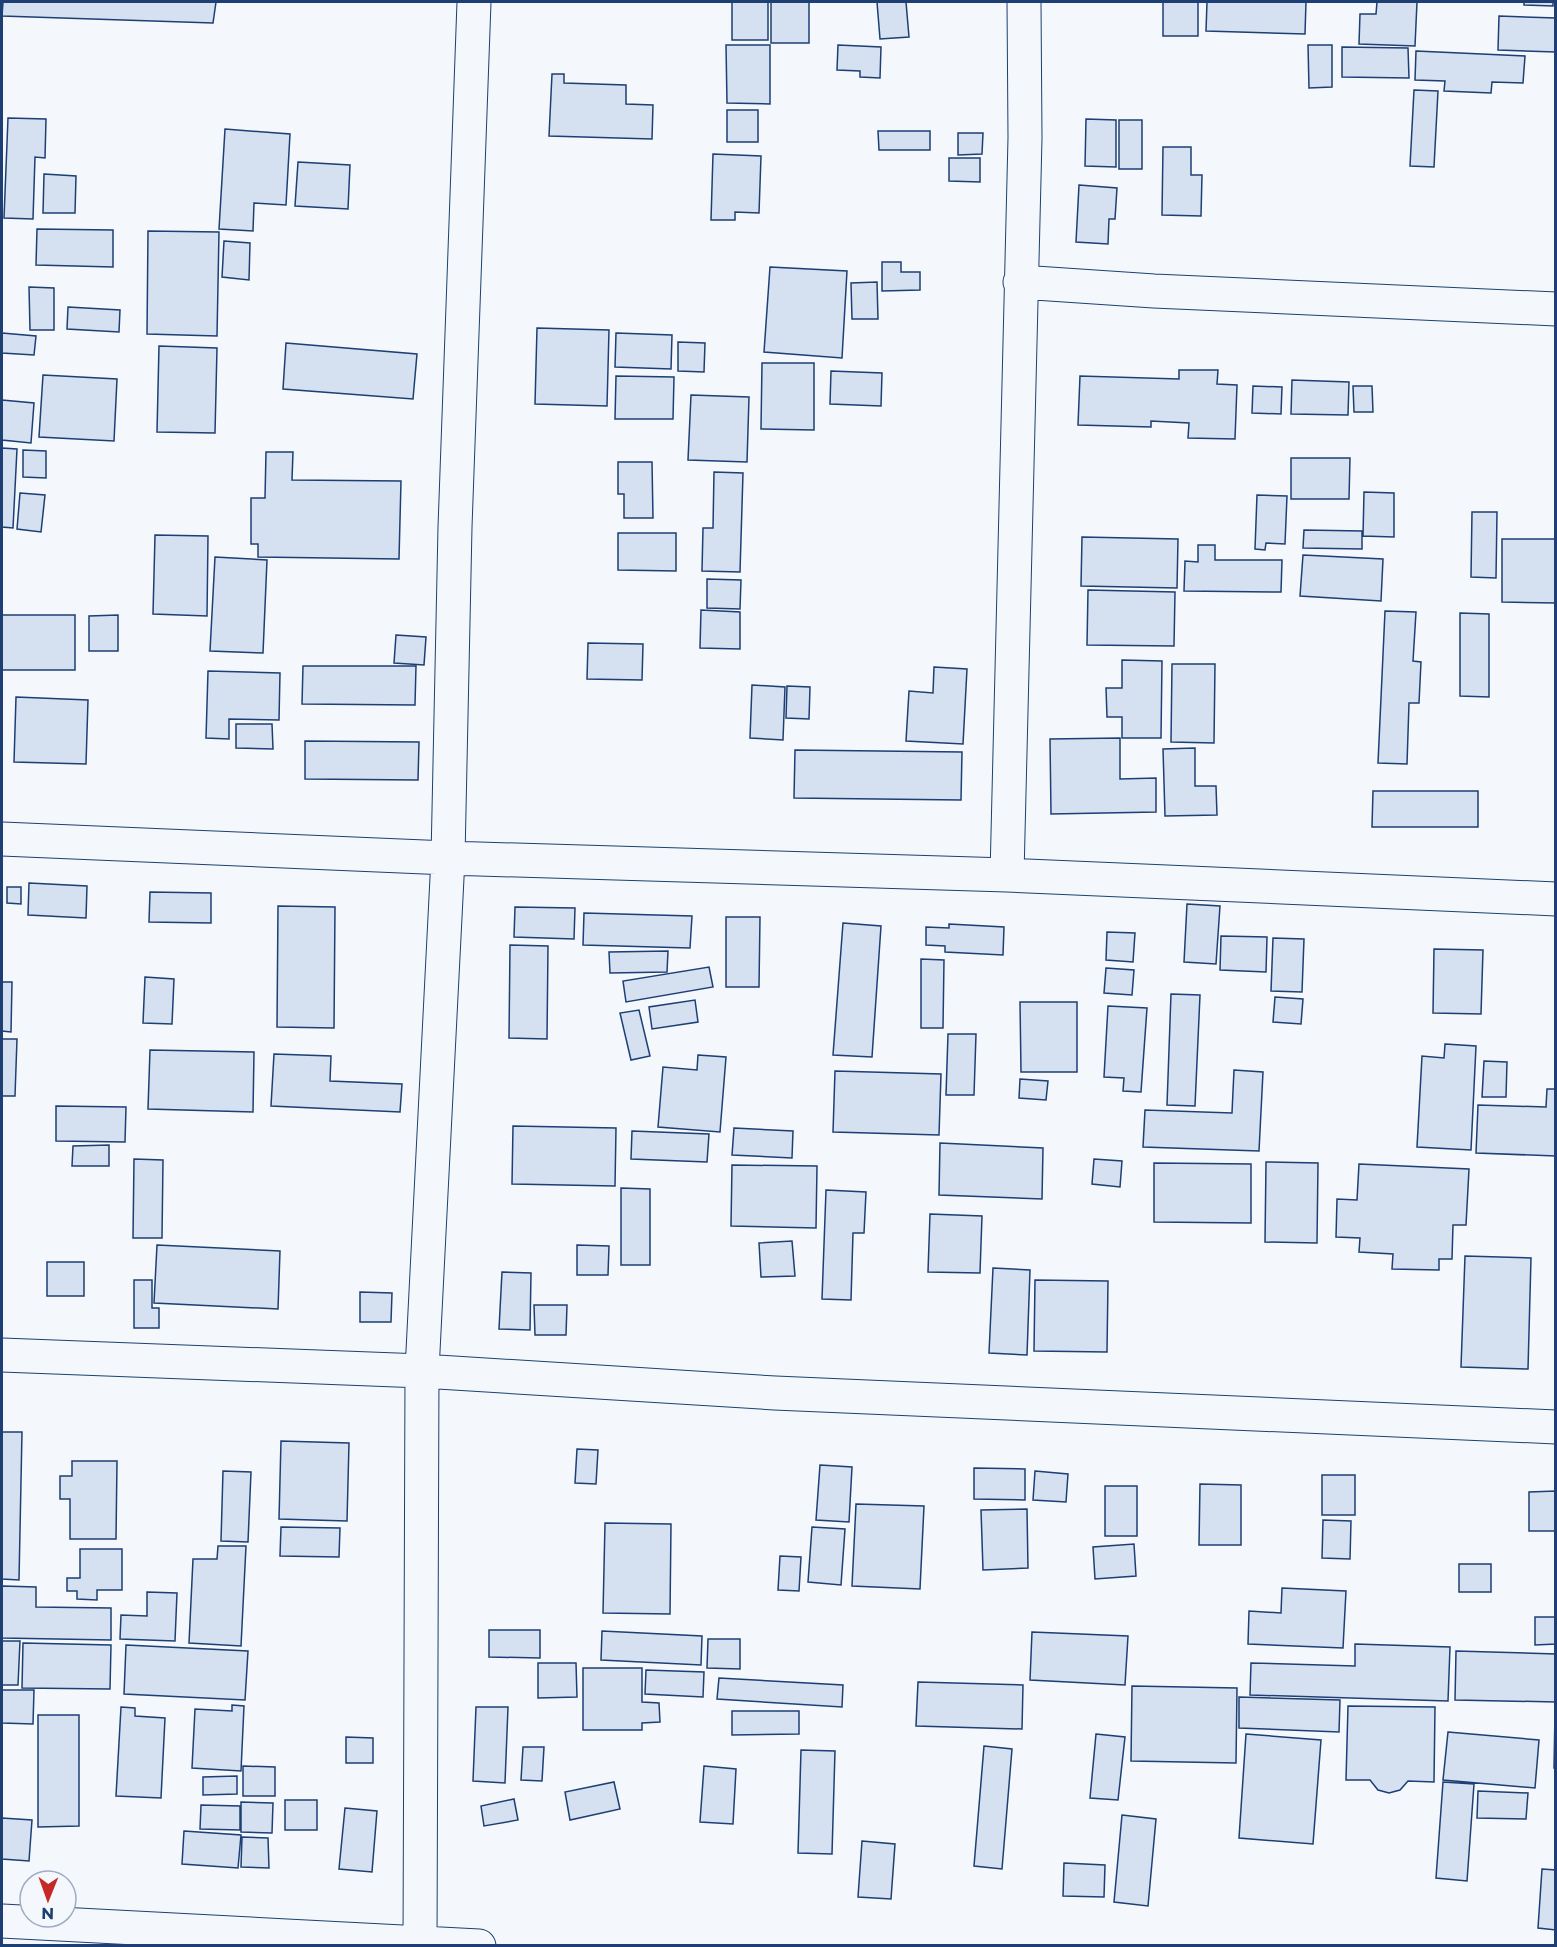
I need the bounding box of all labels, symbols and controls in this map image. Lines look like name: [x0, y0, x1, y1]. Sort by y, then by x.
north arrow: [18, 1869, 78, 1929]
text: N: [41, 1904, 54, 1923]

